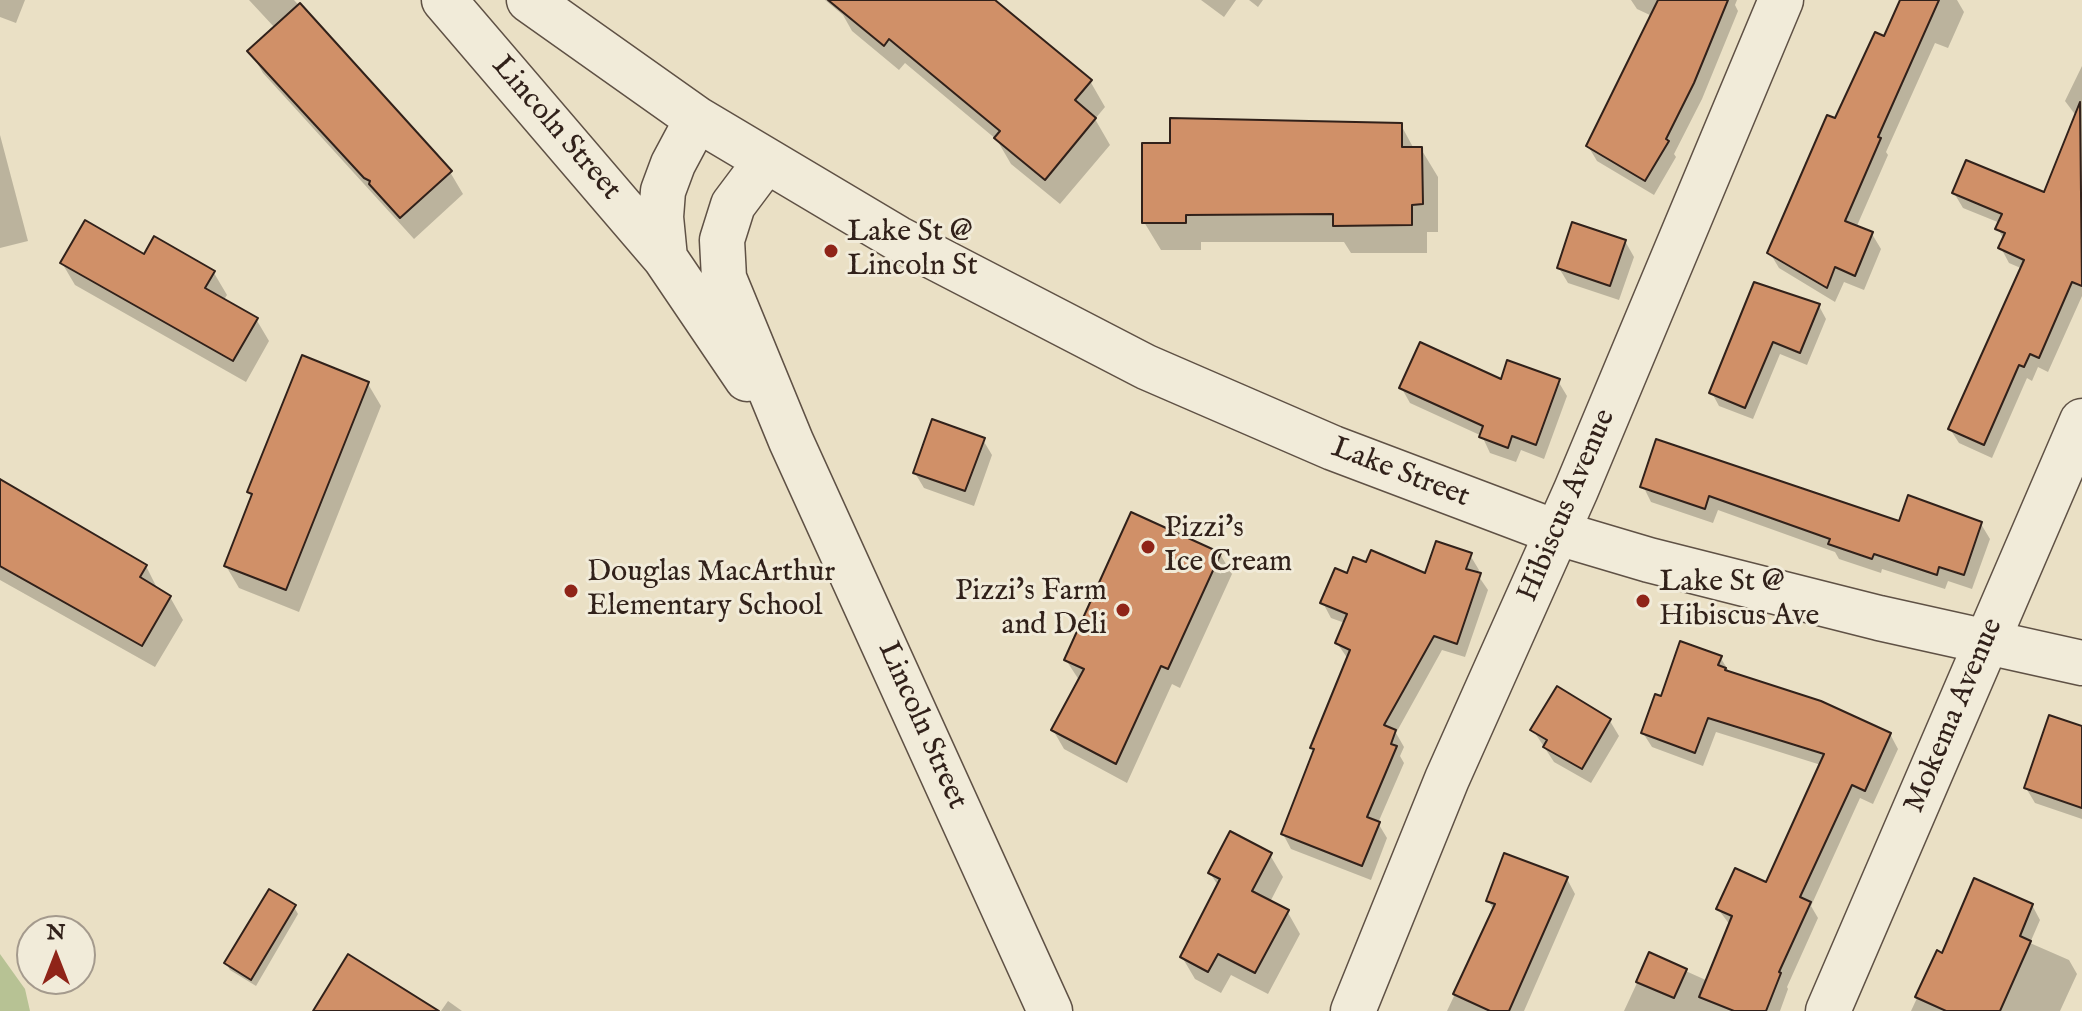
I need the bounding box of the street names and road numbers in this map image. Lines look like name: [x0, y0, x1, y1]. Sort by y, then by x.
street label: Lincoln Street: [483, 49, 627, 209]
street label: Hibiscus Avenue: [1511, 404, 1625, 608]
street label: Lake Street: [1326, 431, 1474, 517]
street label: Mokema Avenue: [1898, 613, 2012, 819]
street label: Lincoln Street: [868, 637, 974, 815]

